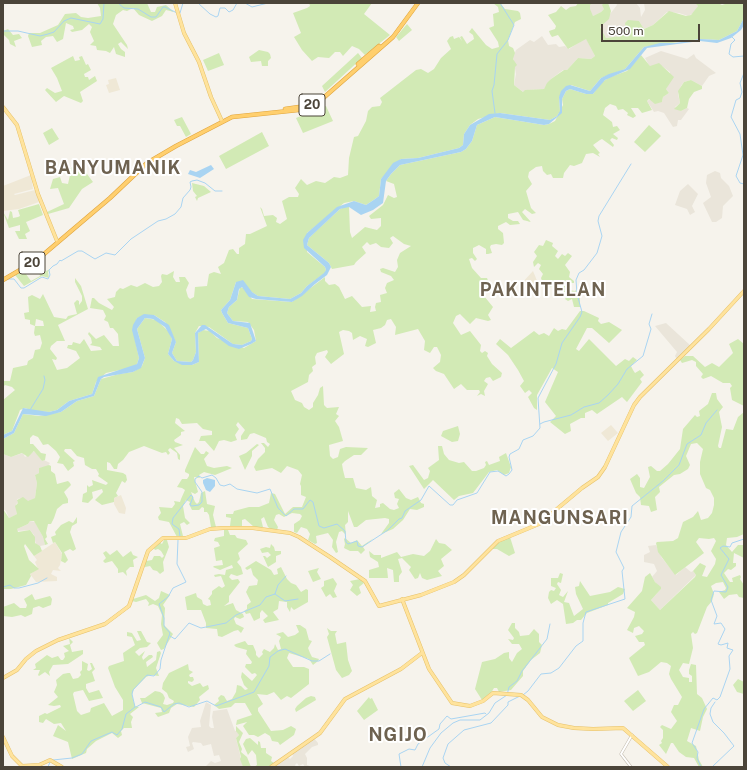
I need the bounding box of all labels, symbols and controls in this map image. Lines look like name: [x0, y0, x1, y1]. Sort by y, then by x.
scale bar: [603, 16, 702, 42]
text: 500 m: [608, 24, 644, 38]
road number: 20: [299, 94, 325, 116]
district label: BANYUMANIK: [45, 157, 181, 179]
road number: 20: [19, 252, 45, 274]
district label: PAKINTELAN: [480, 279, 606, 301]
district label: MANGUNSARI: [491, 507, 629, 529]
district label: NGIJO: [368, 724, 428, 746]

